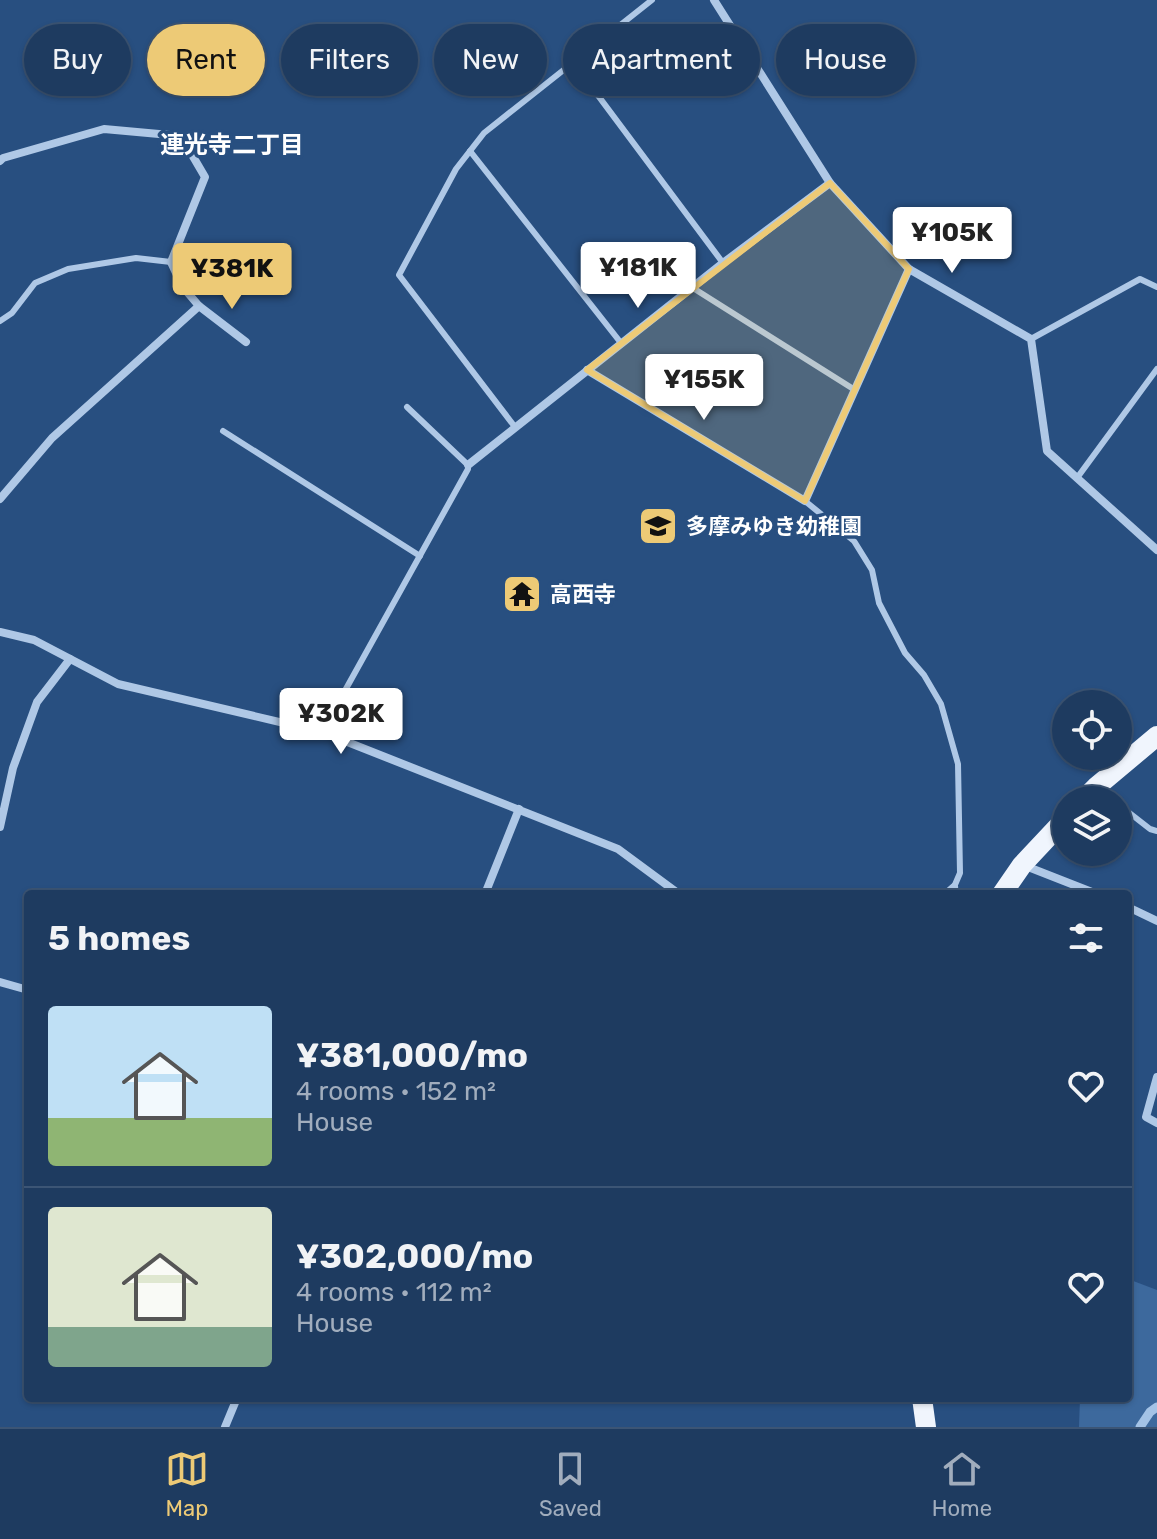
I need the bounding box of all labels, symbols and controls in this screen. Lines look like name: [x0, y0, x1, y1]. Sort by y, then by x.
chip: Buy: [24, 24, 131, 96]
chip: Rent: [147, 24, 265, 96]
chip: Filters: [281, 24, 418, 96]
chip: New: [434, 24, 547, 96]
chip: Apartment: [563, 24, 760, 96]
chip: House: [776, 24, 915, 96]
district label: 連光寺二丁目: [160, 131, 304, 159]
pin: ¥105K: [896, 207, 1008, 275]
text: ¥105K: [911, 217, 993, 248]
pin: ¥181K: [582, 242, 694, 310]
pin: ¥381K: [176, 243, 288, 311]
text: ¥181K: [599, 252, 677, 283]
text: ¥381K: [191, 253, 273, 284]
pin: ¥155K: [648, 354, 760, 422]
text: ¥155K: [663, 364, 745, 395]
school or university icon: 多摩みゆき幼稚園: [637, 505, 679, 547]
place label: 多摩みゆき幼稚園: [686, 513, 862, 540]
temple icon: 高西寺: [501, 573, 543, 615]
place label: 高西寺: [550, 581, 616, 608]
pin: ¥302K: [285, 688, 397, 756]
map controls: [1052, 690, 1132, 866]
button: locate: [1052, 690, 1132, 770]
text: ¥302K: [298, 698, 384, 729]
button: layers: [1052, 786, 1132, 866]
icon: filters: [1064, 916, 1108, 960]
text: 5 homes: [48, 918, 190, 959]
text: ¥381,000/mo: [296, 1035, 528, 1076]
icon: home: [112, 1038, 208, 1134]
icon: heart: [1064, 1064, 1108, 1108]
text: 4 rooms · 152 m²: [296, 1076, 496, 1107]
text: House: [296, 1107, 373, 1138]
text: ¥302,000/mo: [296, 1236, 533, 1277]
icon: home: [112, 1239, 208, 1335]
icon: heart: [1064, 1265, 1108, 1309]
text: 4 rooms · 112 m²: [296, 1277, 492, 1308]
text: House: [296, 1308, 373, 1339]
tab: Map: [165, 1447, 209, 1522]
tab: Saved: [539, 1447, 602, 1522]
tab: Home: [932, 1447, 992, 1522]

